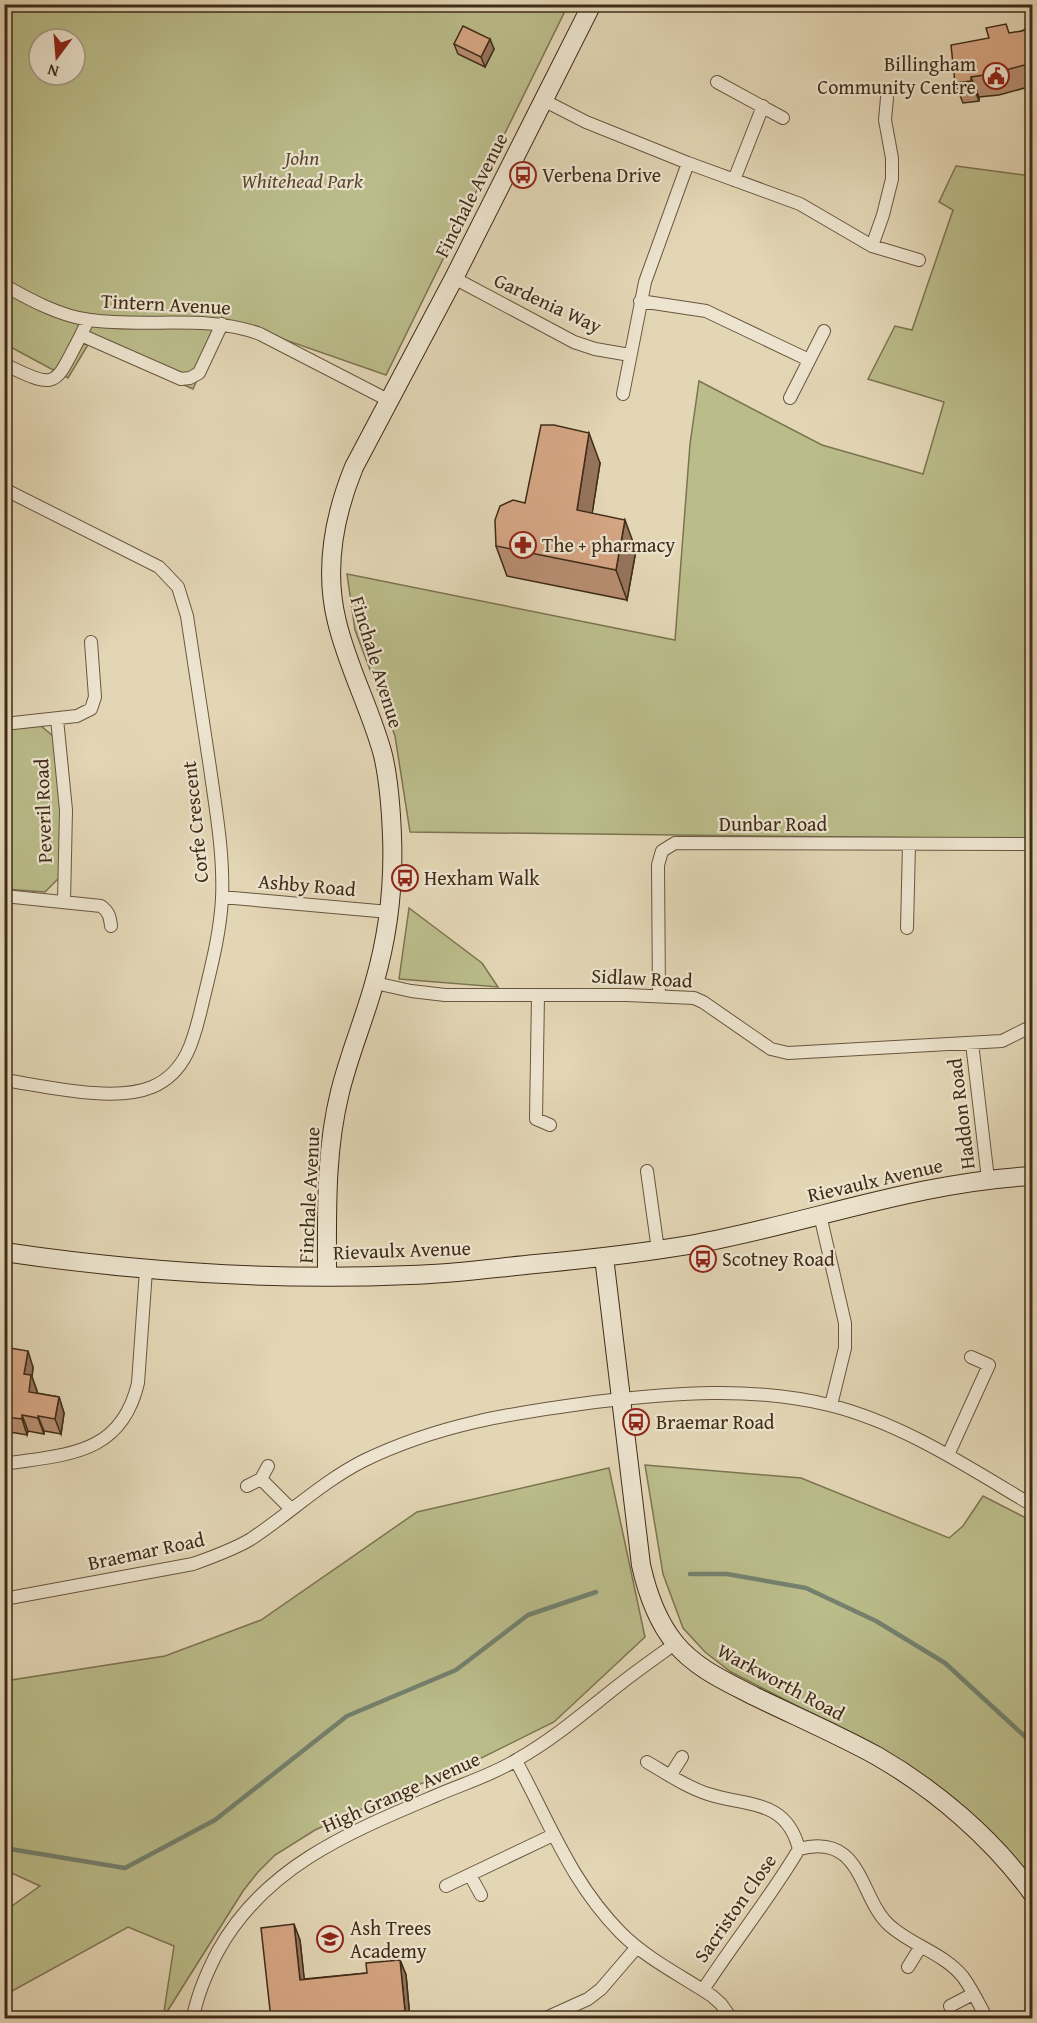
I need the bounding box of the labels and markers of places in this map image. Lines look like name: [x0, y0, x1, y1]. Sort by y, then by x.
place label: Billingham Community Centre: [817, 49, 977, 101]
public building icon: Billingham Community Centre: [981, 61, 1011, 91]
bus stop icon: Verbena Drive: [508, 160, 538, 190]
place label: Verbena Drive: [542, 160, 661, 189]
pharmacy icon: The + pharmacy: [508, 530, 538, 560]
place label: The + pharmacy: [542, 530, 675, 559]
bus stop icon: Hexham Walk: [390, 863, 420, 893]
place label: Hexham Walk: [424, 863, 540, 892]
bus stop icon: Scotney Road: [688, 1244, 718, 1274]
place label: Scotney Road: [722, 1244, 835, 1273]
bus stop icon: Braemar Road: [621, 1407, 651, 1437]
place label: Braemar Road: [656, 1407, 775, 1436]
place label: Ash Trees Academy: [350, 1913, 432, 1965]
school or university icon: Ash Trees Academy: [315, 1924, 345, 1954]

